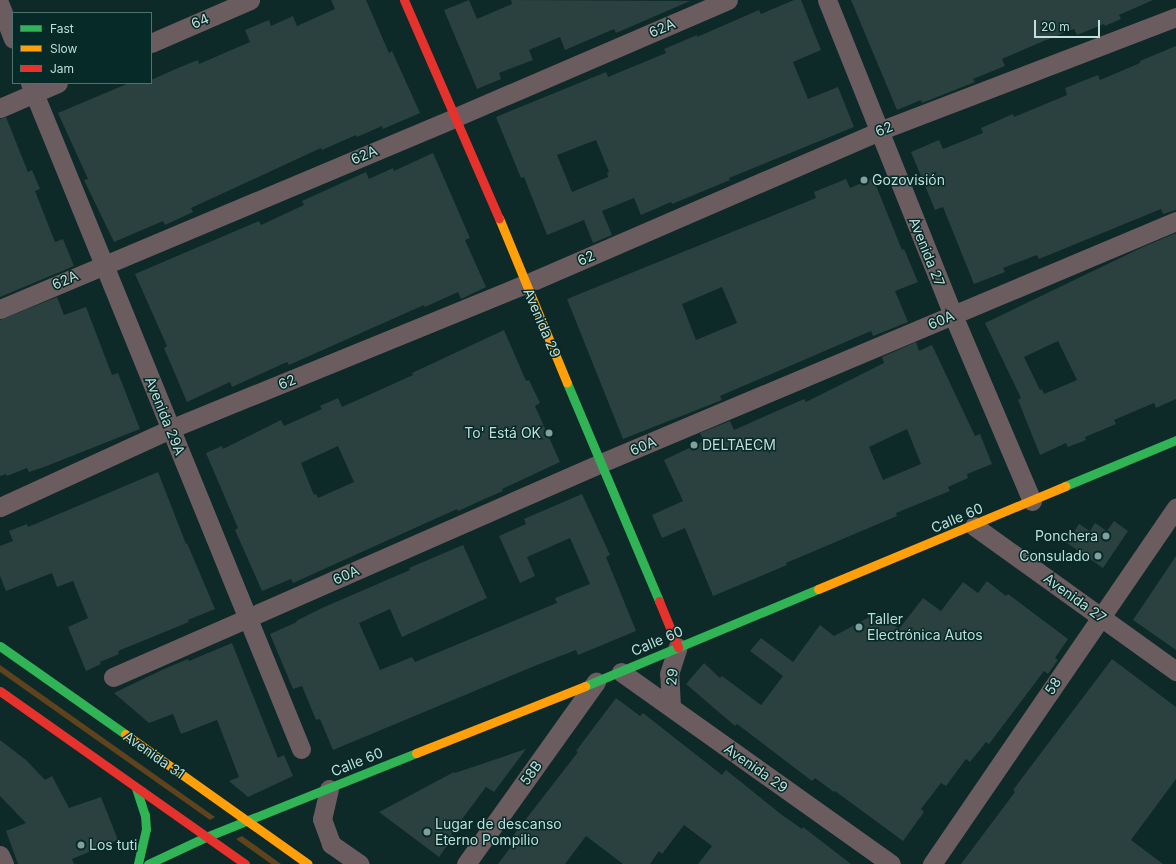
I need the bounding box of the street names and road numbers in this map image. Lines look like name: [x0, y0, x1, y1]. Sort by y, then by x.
street label: 64: [189, 10, 211, 32]
street label: 62A: [646, 15, 678, 41]
street label: 62: [873, 118, 895, 140]
street label: 62A: [348, 142, 380, 168]
street label: Avenida 27: [906, 215, 948, 289]
street label: 62: [575, 247, 597, 269]
street label: 62A: [49, 267, 81, 293]
street label: Avenida 29: [520, 286, 564, 360]
street label: 60A: [925, 307, 957, 333]
street label: 62: [276, 371, 298, 393]
street label: Avenida 29A: [142, 374, 188, 458]
street label: 60A: [627, 433, 659, 459]
street label: Calle 60: [929, 500, 985, 536]
street label: 60A: [330, 562, 362, 588]
street label: Avenida 27: [1041, 570, 1109, 626]
street label: Calle 60: [629, 623, 685, 659]
street label: 29: [663, 668, 681, 686]
street label: 58: [1041, 674, 1065, 698]
street label: Avenida 31: [120, 728, 188, 782]
street label: Avenida 29: [721, 740, 791, 796]
street label: Calle 60: [329, 744, 385, 780]
street label: 58B: [516, 757, 546, 789]

